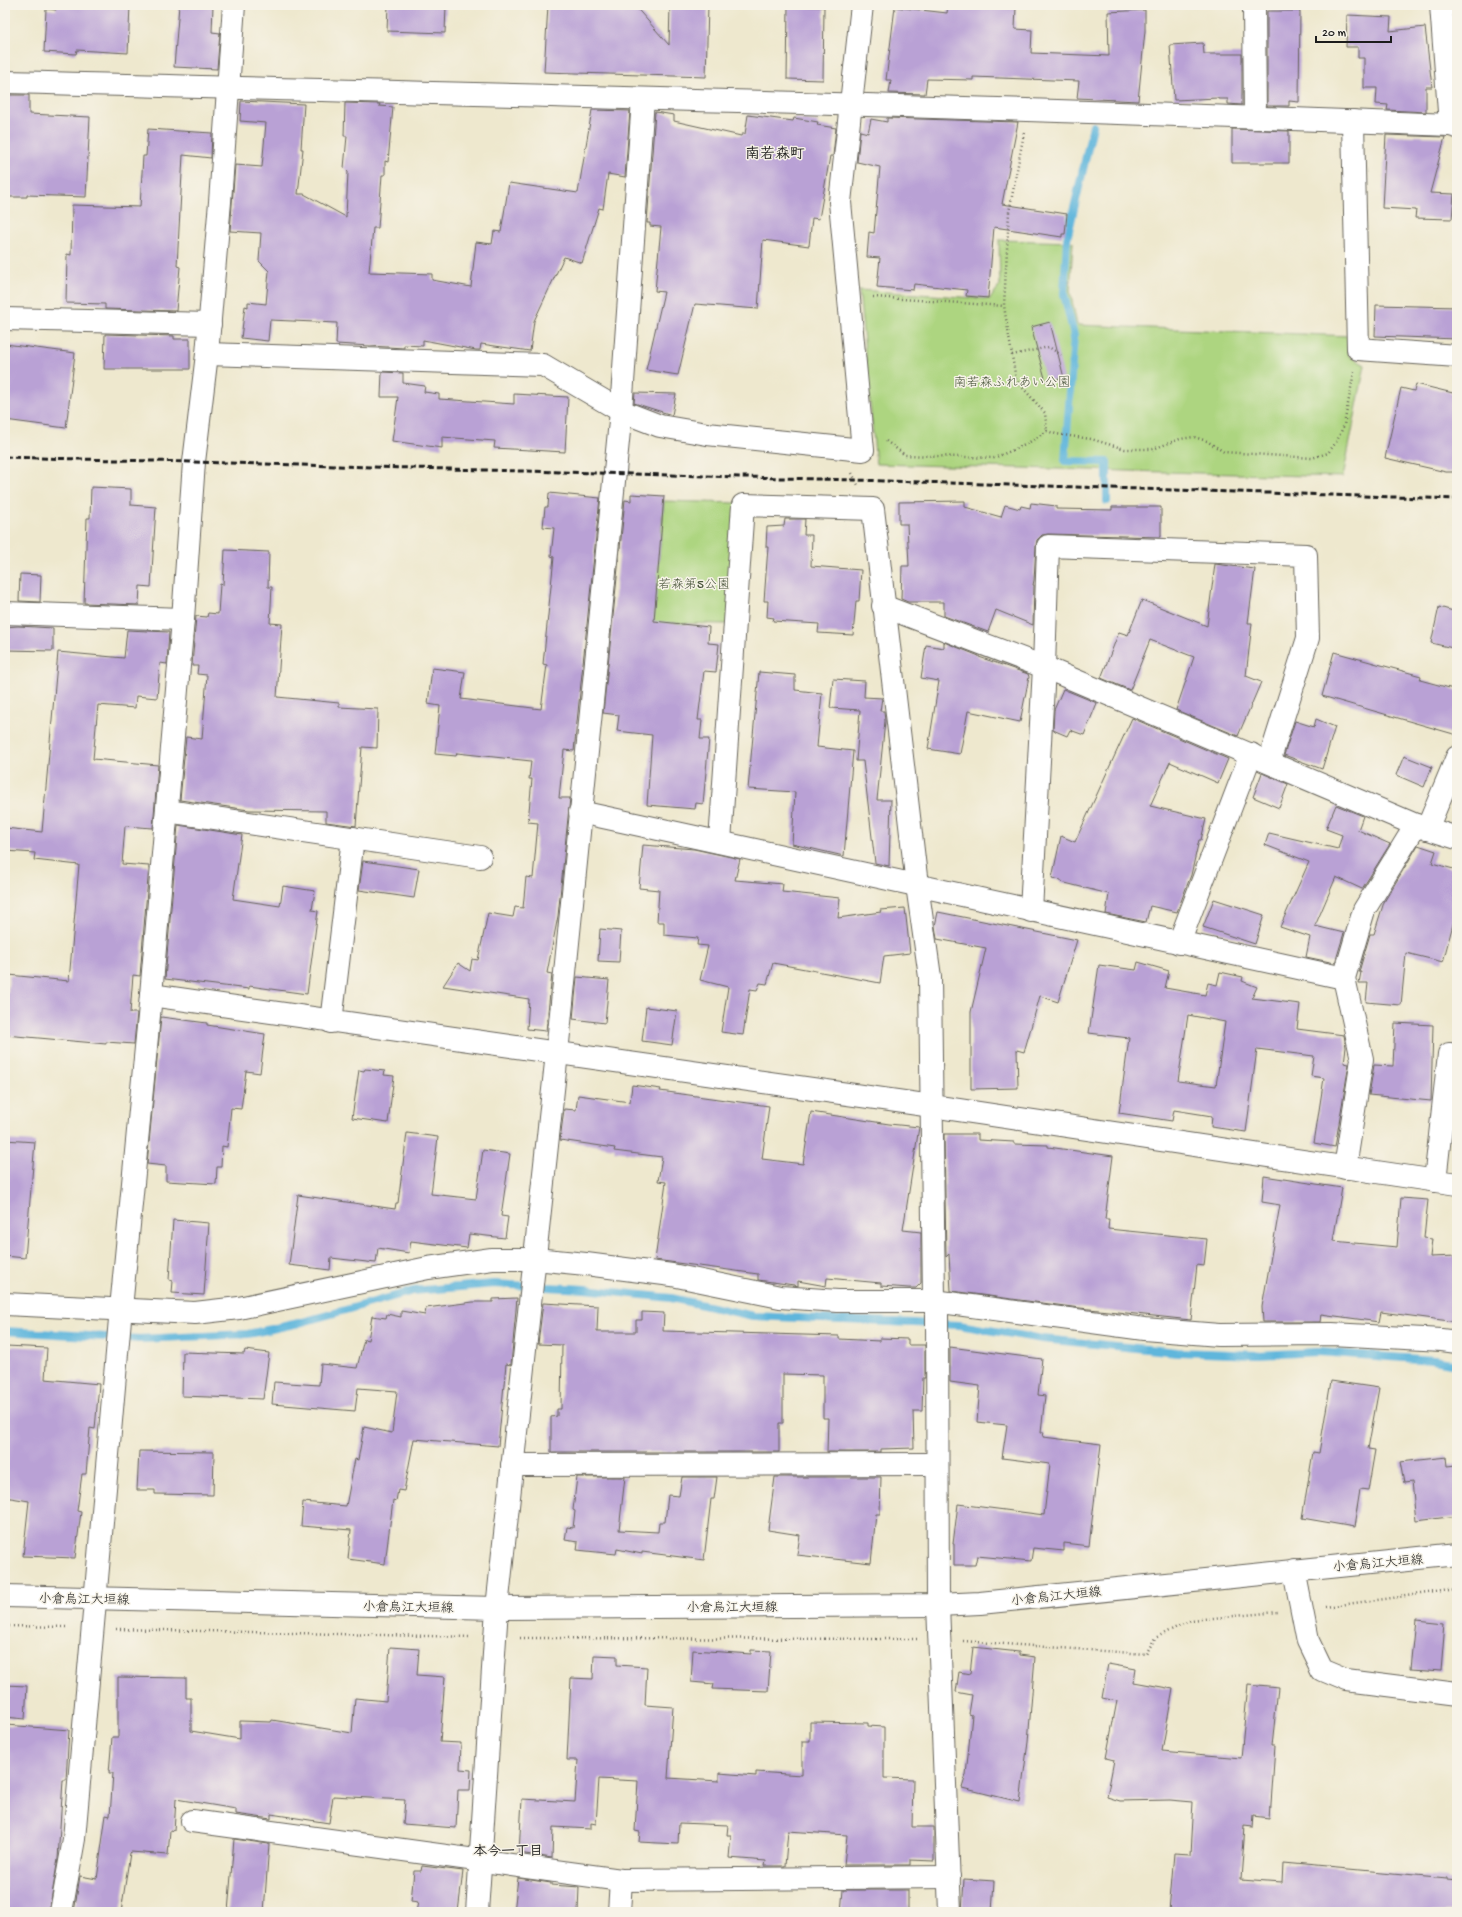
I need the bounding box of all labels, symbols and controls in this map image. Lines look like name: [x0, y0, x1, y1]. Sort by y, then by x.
scale bar: [1316, 18, 1391, 44]
text: 20 m: [1322, 27, 1347, 41]
district label: 南若森町: [745, 145, 805, 164]
park label: 南若森ふれあい公園: [953, 375, 1071, 391]
park label: 若森第5公園: [658, 577, 730, 593]
street label: 小倉烏江大垣線: [1332, 1552, 1425, 1576]
street label: 小倉烏江大垣線: [1010, 1584, 1103, 1610]
street label: 小倉烏江大垣線: [38, 1591, 131, 1609]
street label: 小倉烏江大垣線: [362, 1599, 455, 1617]
street label: 小倉烏江大垣線: [686, 1600, 778, 1616]
district label: 本今一丁目: [473, 1844, 543, 1861]

